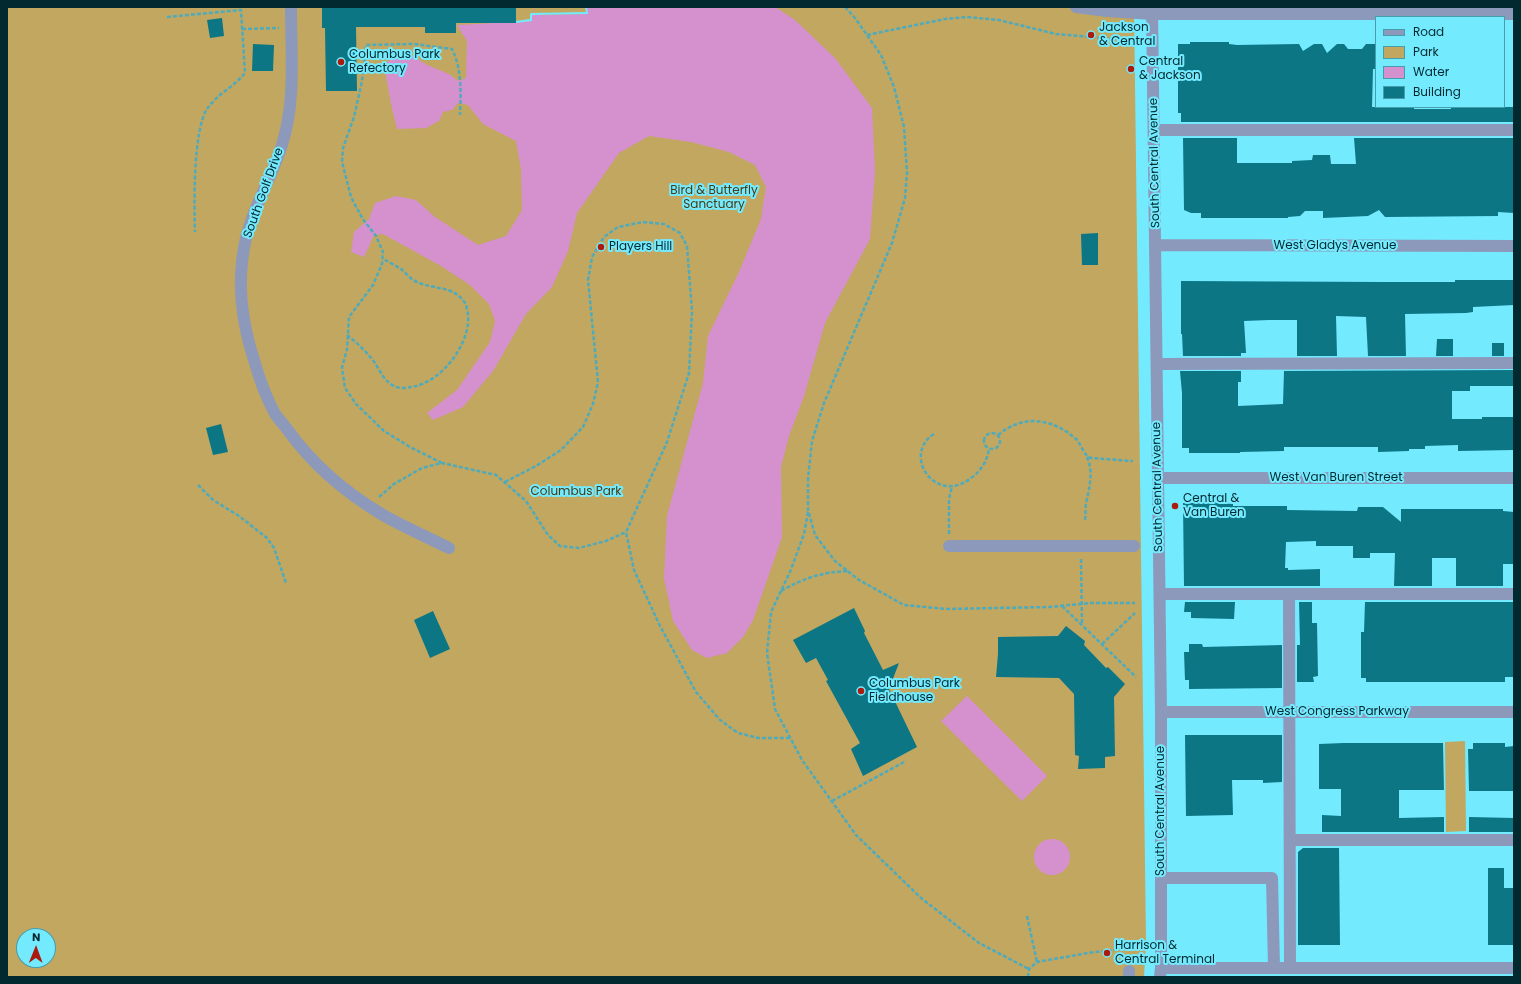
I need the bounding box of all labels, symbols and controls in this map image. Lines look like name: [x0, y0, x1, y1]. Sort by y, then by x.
legend: [1375, 16, 1505, 108]
place label: Jackson & Central: [1099, 21, 1155, 49]
text: Road: [1413, 23, 1444, 40]
marker: Jackson & Central: [1086, 30, 1096, 40]
text: Park: [1413, 43, 1439, 60]
place label: Columbus Park Refectory: [349, 48, 440, 76]
place label: Central & Jackson: [1139, 55, 1201, 83]
marker: Columbus Park Refectory: [336, 57, 346, 67]
text: Water: [1413, 63, 1449, 80]
marker: Central & Jackson: [1126, 64, 1136, 74]
text: Building: [1413, 83, 1461, 100]
street label: South Central Avenue: [1147, 98, 1163, 228]
street label: South Golf Drive: [241, 146, 287, 240]
park label: Bird & Butterfly Sanctuary: [670, 184, 758, 212]
street label: West Gladys Avenue: [1274, 239, 1396, 253]
place label: Players Hill: [609, 240, 672, 254]
marker: Players Hill: [596, 242, 606, 252]
street label: South Central Avenue: [1150, 422, 1166, 552]
street label: West Van Buren Street: [1269, 471, 1403, 485]
park label: Columbus Park: [531, 485, 621, 499]
place label: Central & Van Buren: [1183, 492, 1245, 520]
marker: Central & Van Buren: [1170, 501, 1180, 511]
place label: Columbus Park Fieldhouse: [869, 677, 960, 705]
marker: Columbus Park Fieldhouse: [856, 686, 866, 696]
street label: West Congress Parkway: [1265, 705, 1409, 719]
street label: South Central Avenue: [1154, 746, 1168, 876]
north arrow: [16, 928, 56, 968]
text: N: [32, 929, 40, 945]
place label: Harrison & Central Terminal: [1115, 939, 1215, 967]
marker: Harrison & Central Terminal: [1102, 948, 1112, 958]

